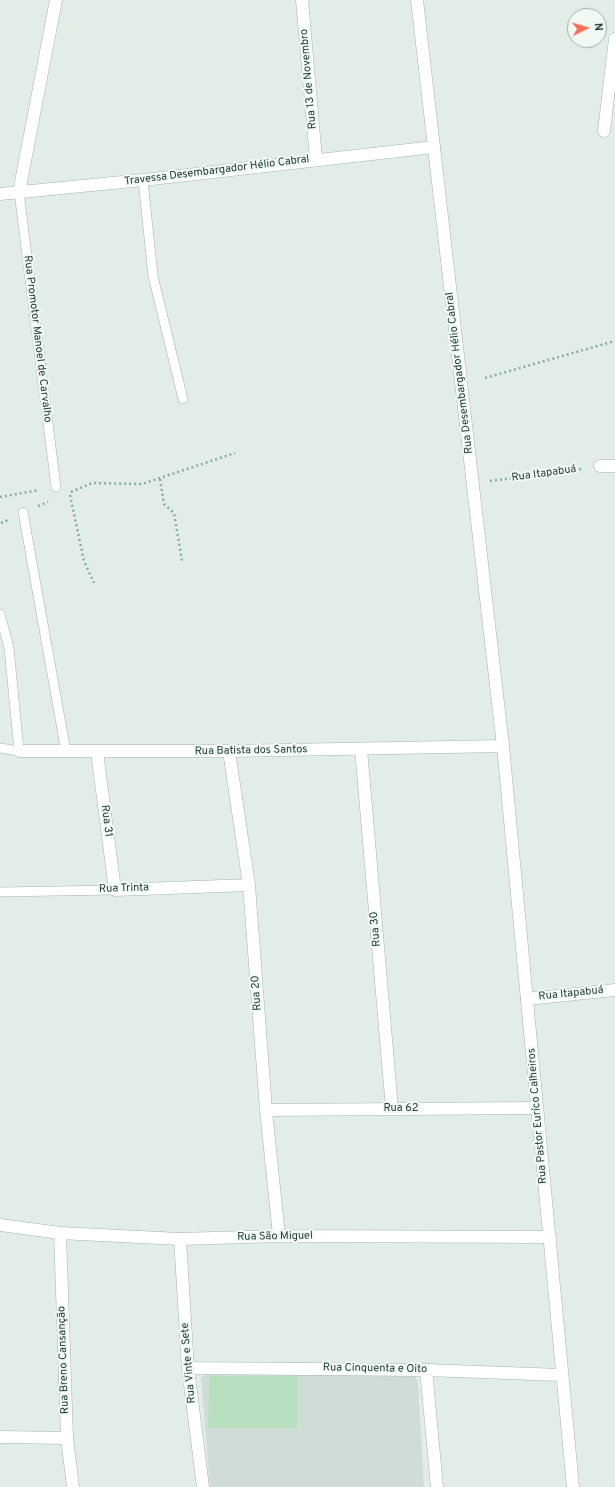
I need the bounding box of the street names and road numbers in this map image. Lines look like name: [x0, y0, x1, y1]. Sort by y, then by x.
street label: Rua 13 de Novembro: [298, 28, 320, 130]
street label: Travessa Desembargador Hélio Cabral: [124, 153, 310, 189]
street label: Rua Promotor Manoel de Carvalho: [20, 255, 54, 423]
street label: Rua Desembargador Hélio Cabral: [444, 291, 476, 455]
street label: Rua Itapabuá: [511, 463, 577, 485]
street label: Rua Batista dos Santos: [195, 743, 307, 759]
street label: Rua 31: [97, 804, 115, 838]
street label: Rua Trinta: [99, 882, 149, 896]
street label: Rua 30: [368, 911, 384, 947]
street label: Rua 20: [249, 975, 265, 1011]
street label: Rua Itapabuá: [538, 984, 604, 1004]
street label: Rua Pastor Euríco Calheiros: [525, 1047, 551, 1185]
street label: Rua 62: [383, 1102, 419, 1116]
street label: Rua São Miguel: [237, 1230, 313, 1244]
street label: Rua Breno Cansanção: [56, 1306, 72, 1414]
street label: Rua Vinte e Sete: [179, 1322, 199, 1404]
street label: Rua Cinquenta e Oito: [323, 1361, 427, 1377]

